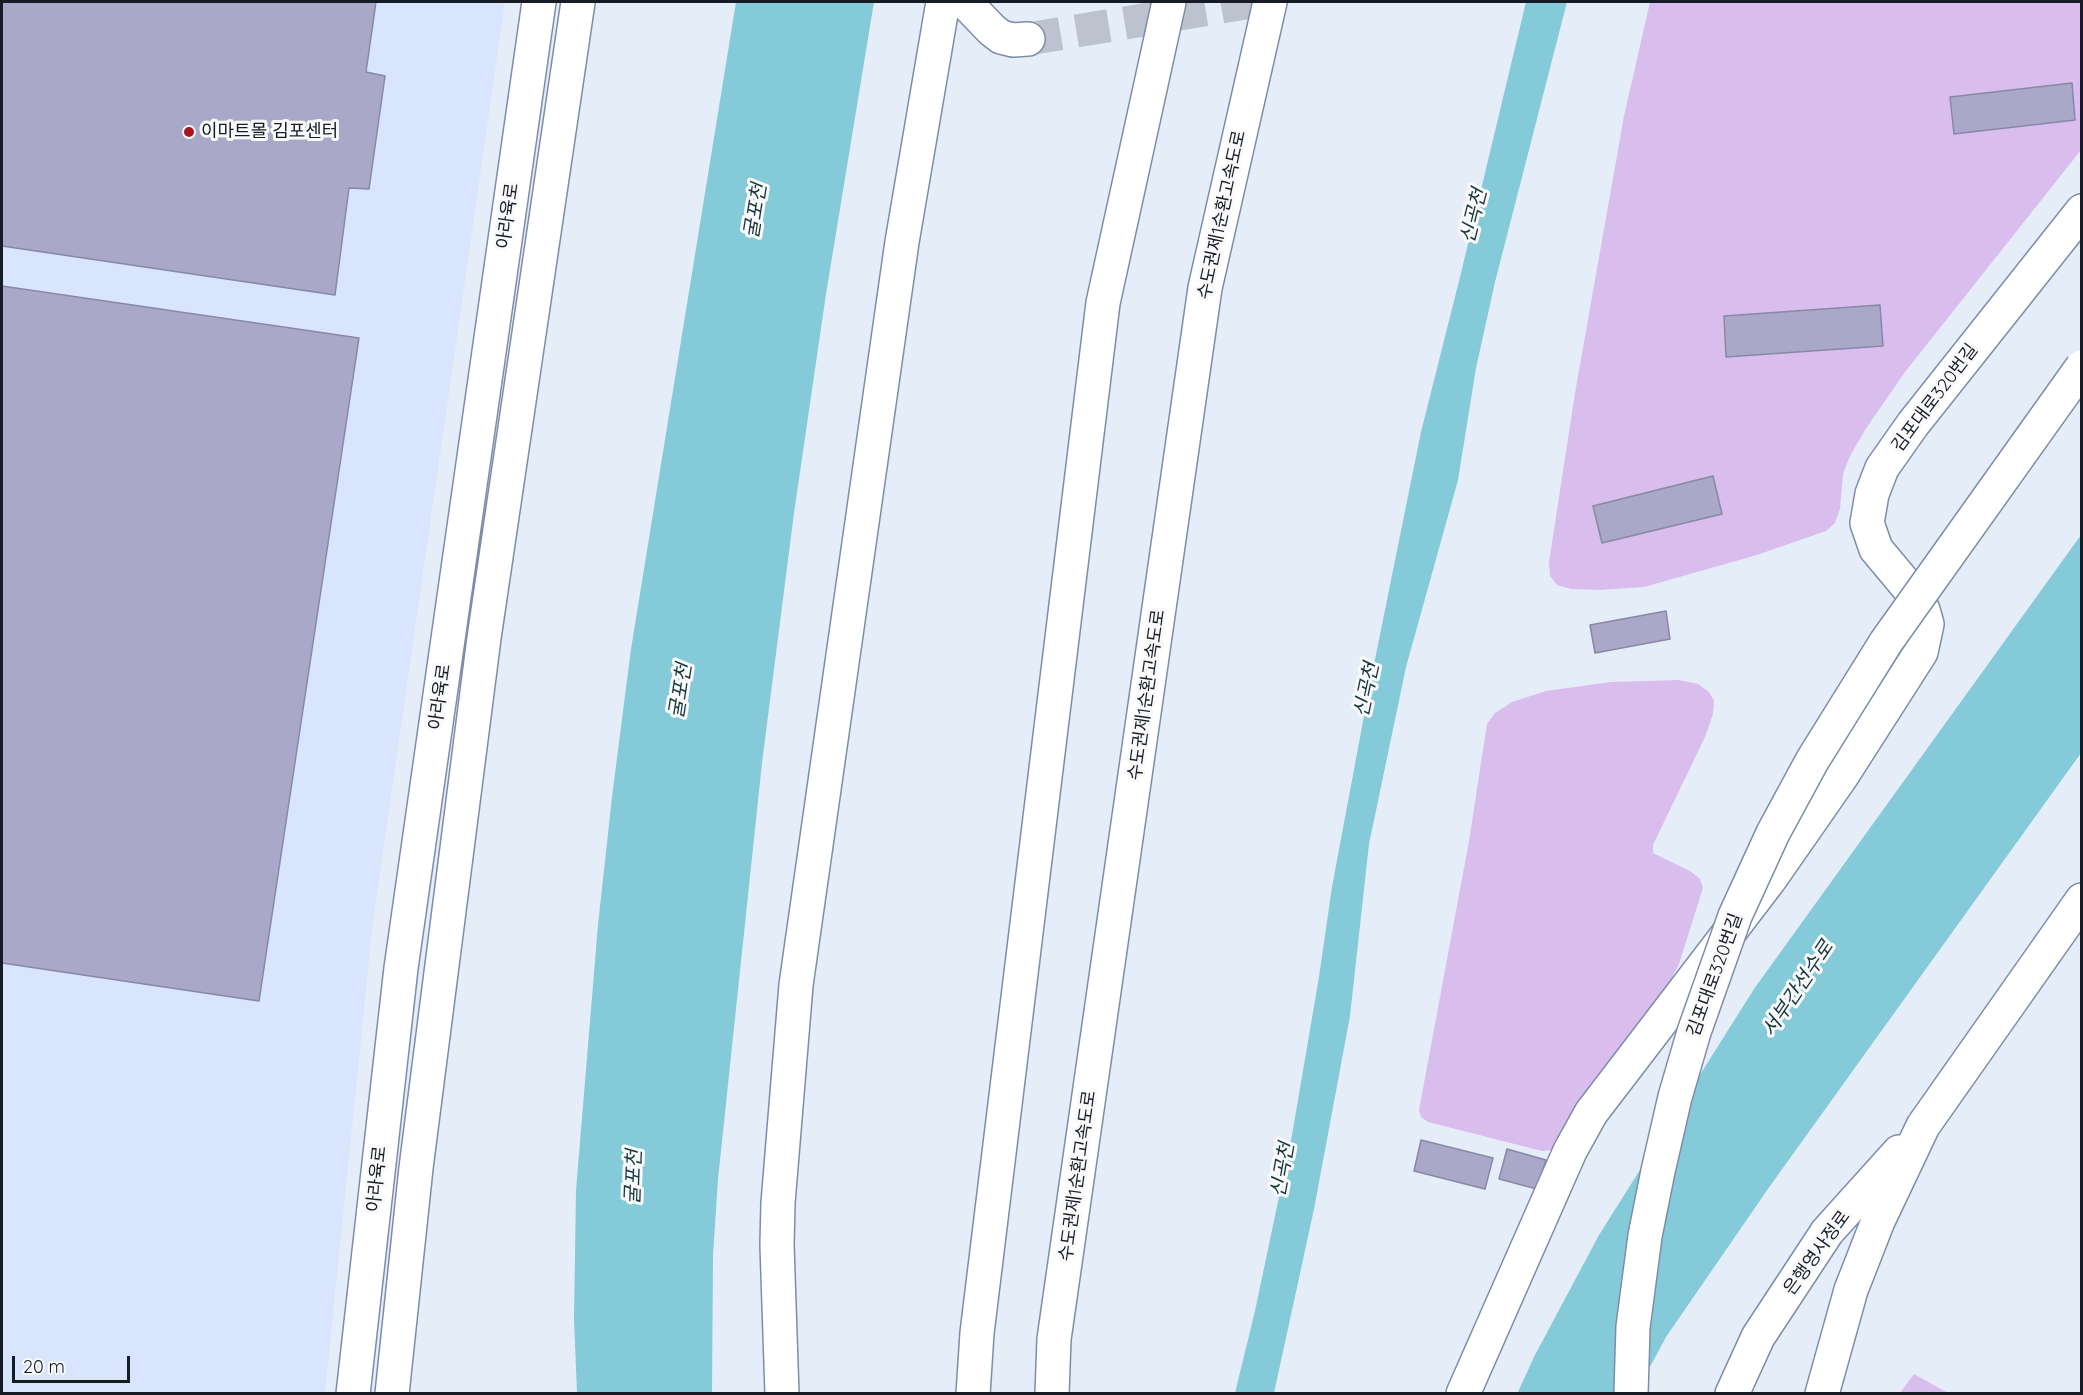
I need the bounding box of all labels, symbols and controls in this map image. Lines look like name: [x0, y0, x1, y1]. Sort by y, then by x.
place label: 이마트몰 김포센터: [201, 121, 338, 143]
marker: 이마트몰 김포센터: [182, 125, 196, 139]
street label: 수도권제1순환고속도로: [1194, 129, 1250, 301]
street label: 아라육로: [493, 182, 523, 250]
water label: 굴포천: [740, 182, 772, 240]
water label: 신곡천: [1456, 186, 1492, 246]
street label: 김포대로320번길: [1887, 340, 1983, 456]
street label: 수도권제1순환고속도로: [1124, 608, 1170, 782]
water label: 신곡천: [1350, 661, 1384, 719]
water label: 굴포천: [665, 662, 697, 720]
street label: 아라육로: [425, 663, 455, 731]
street label: 김포대로320번길: [1683, 910, 1747, 1040]
water label: 서부간선수로: [1757, 937, 1839, 1041]
street label: 수도권제1순환고속도로: [1055, 1089, 1101, 1263]
water label: 신곡천: [1266, 1141, 1300, 1199]
street label: 아라육로: [363, 1145, 391, 1213]
water label: 굴포천: [621, 1149, 647, 1205]
street label: 은행영사정로: [1779, 1206, 1855, 1300]
scale bar: [15, 1344, 134, 1382]
text: 20 m: [23, 1355, 65, 1378]

